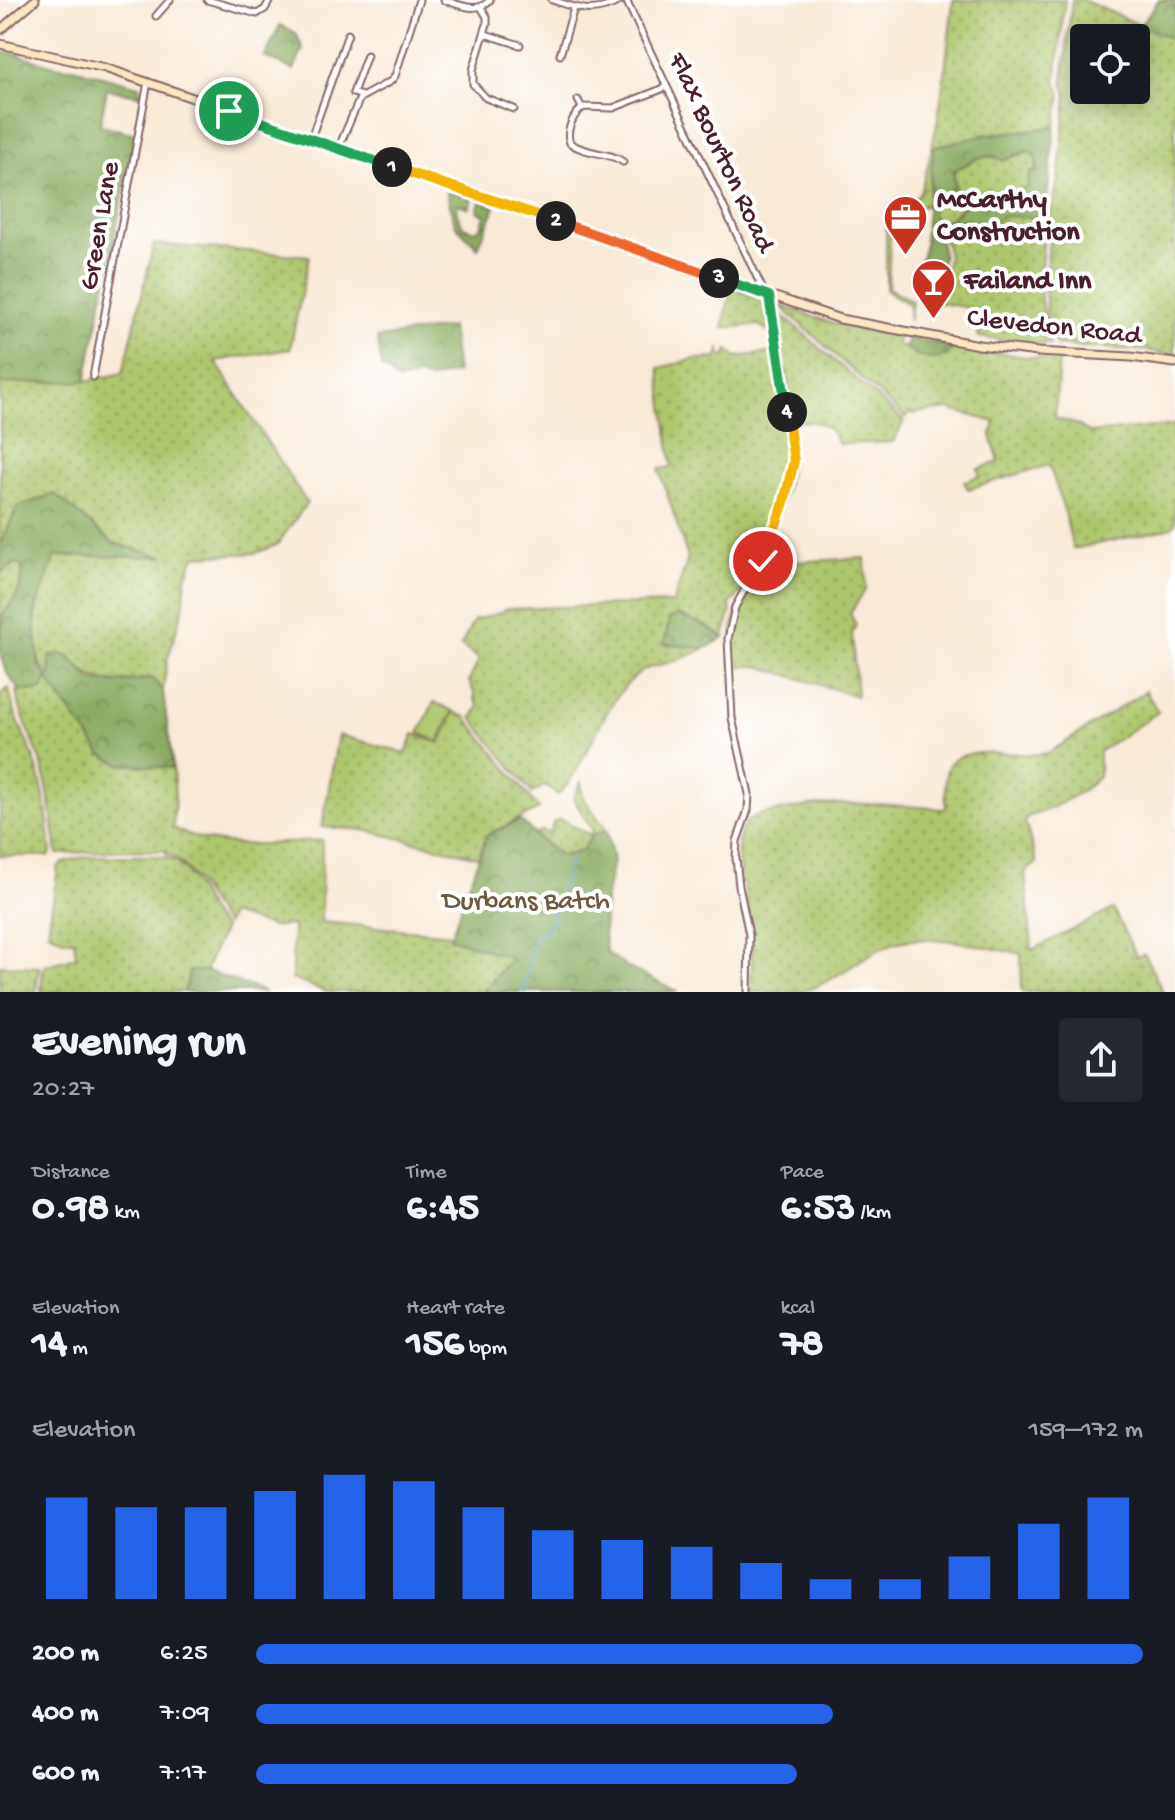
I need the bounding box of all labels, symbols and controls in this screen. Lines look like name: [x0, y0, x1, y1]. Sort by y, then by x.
map controls: [1070, 24, 1150, 104]
button: locate: [1070, 24, 1150, 104]
street label: Flax Bourton Road: [659, 47, 782, 260]
pin: [195, 77, 263, 145]
icon: arrive: [207, 89, 251, 133]
pin: 1: [372, 147, 412, 187]
text: 1: [388, 154, 396, 180]
street label: Green Lane: [73, 159, 129, 293]
place label: McCarthy Construction: [937, 185, 1080, 250]
office icon: McCarthy Construction: [882, 193, 930, 256]
pin: 2: [536, 201, 576, 241]
text: 2: [551, 208, 561, 234]
pin: 3: [699, 258, 739, 298]
bar icon: Failand Inn: [909, 258, 957, 321]
text: 3: [713, 265, 725, 291]
place label: Failand Inn: [963, 266, 1092, 299]
street label: Clevedon Road: [965, 302, 1145, 354]
pin: 4: [767, 392, 807, 432]
text: 4: [782, 399, 792, 425]
pin: [729, 527, 797, 595]
icon: check: [741, 539, 785, 583]
park label: Durbans Batch: [440, 886, 610, 919]
button: share: [1059, 1018, 1143, 1102]
text: Evening run: [32, 1019, 245, 1071]
text: 20:27: [32, 1075, 94, 1106]
text: Distance: [32, 1160, 110, 1186]
text: Time: [406, 1160, 447, 1186]
text: Pace: [781, 1160, 824, 1186]
text: 0.98: [32, 1186, 109, 1233]
text: 6:45: [406, 1186, 479, 1233]
text: 6:53: [781, 1186, 855, 1233]
text: km: [109, 1200, 140, 1226]
text: /km: [855, 1200, 891, 1226]
text: Elevation: [32, 1296, 119, 1322]
text: Heart rate: [406, 1296, 505, 1322]
text: kcal: [781, 1296, 815, 1322]
text: 14: [32, 1322, 67, 1369]
text: 156: [406, 1322, 464, 1369]
text: 78: [781, 1322, 823, 1369]
text: m: [67, 1336, 88, 1362]
text: bpm: [464, 1336, 507, 1362]
text: Elevation: [32, 1416, 135, 1447]
text: 159–172 m: [1028, 1416, 1143, 1447]
text: 200 m: [32, 1639, 99, 1670]
text: 6:25: [160, 1639, 208, 1670]
text: 400 m: [32, 1699, 98, 1730]
text: 7:09: [160, 1699, 209, 1730]
text: 600 m: [32, 1759, 99, 1790]
text: 7:17: [160, 1759, 206, 1790]

